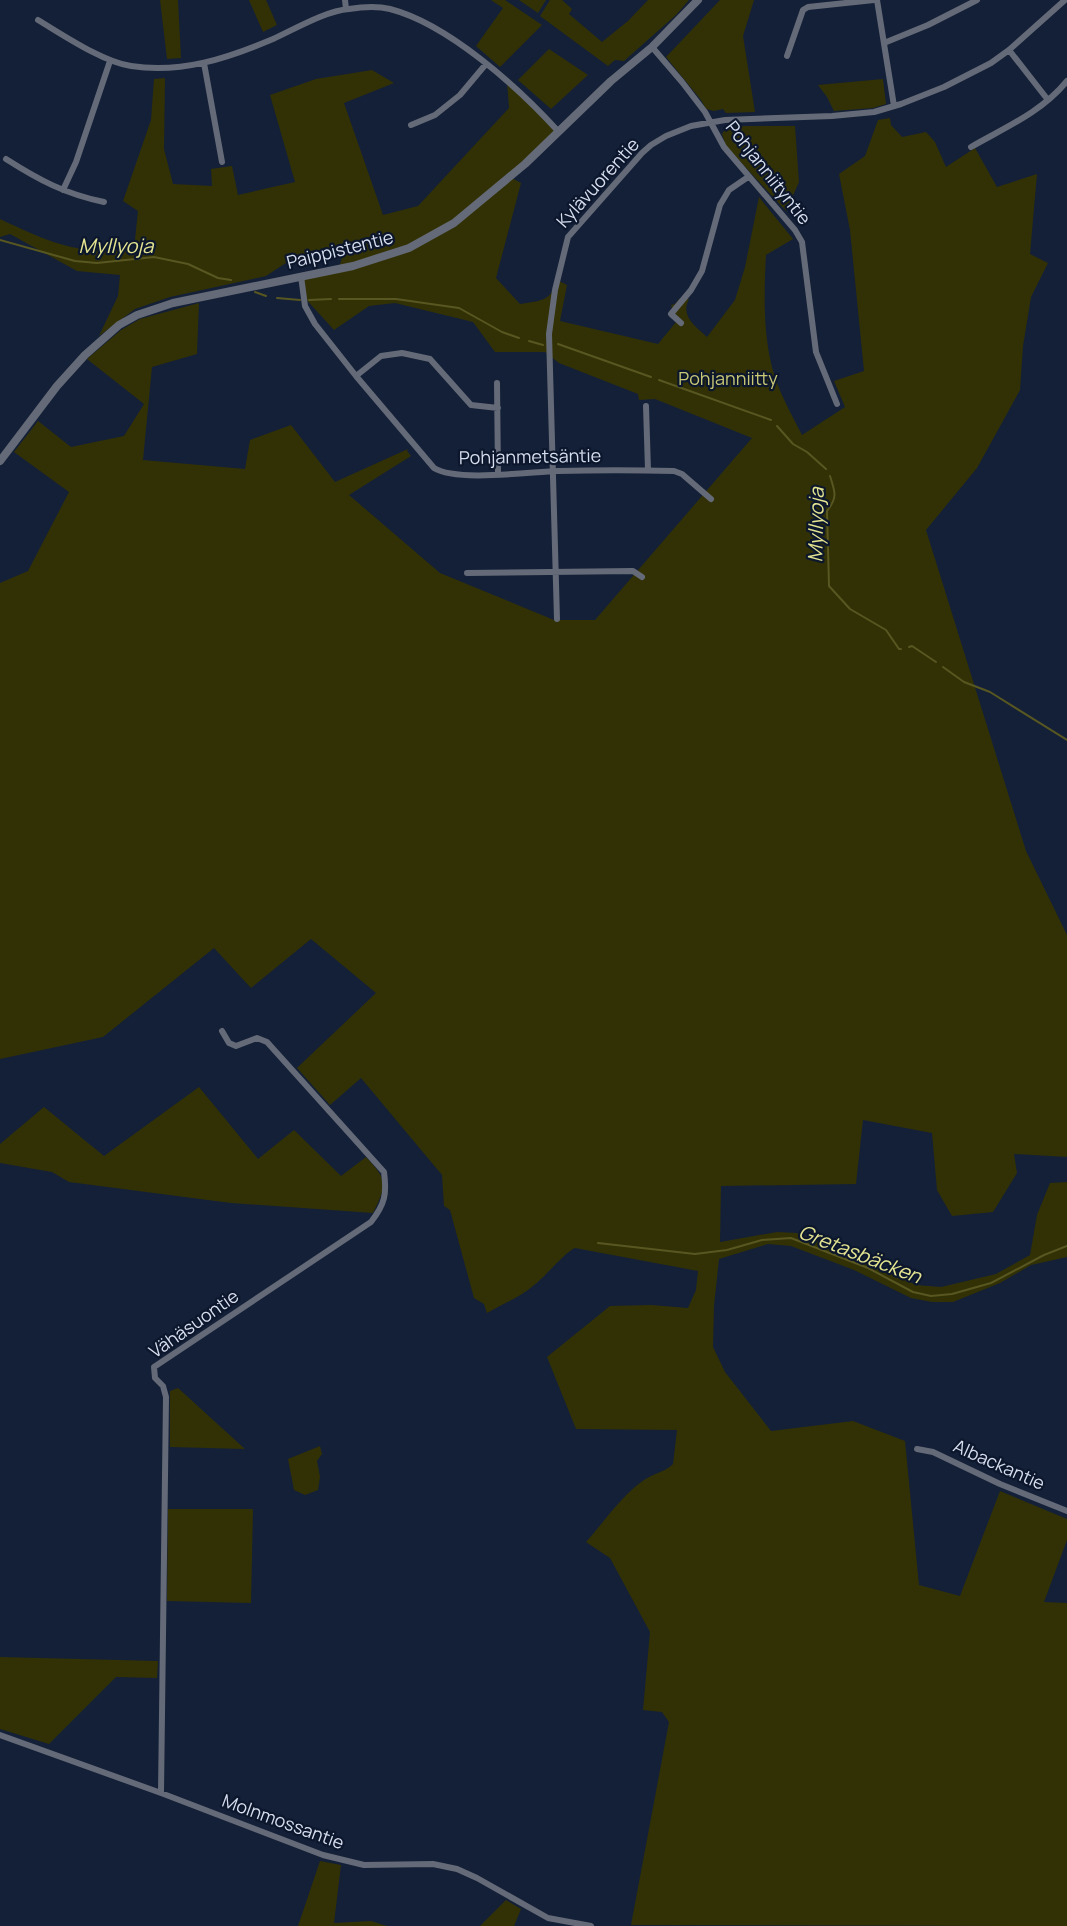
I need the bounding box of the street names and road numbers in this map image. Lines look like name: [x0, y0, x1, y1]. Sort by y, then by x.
street label: Pohjanniityntie: [721, 116, 817, 229]
street label: Kylävuorentie: [551, 132, 644, 232]
street label: Paippistentie: [284, 224, 396, 274]
street label: Pohjanmetsäntie: [459, 443, 601, 469]
street label: Vähäsuontie: [144, 1283, 243, 1363]
street label: Albackantie: [950, 1433, 1049, 1495]
street label: Molnmossantie: [219, 1788, 348, 1854]

